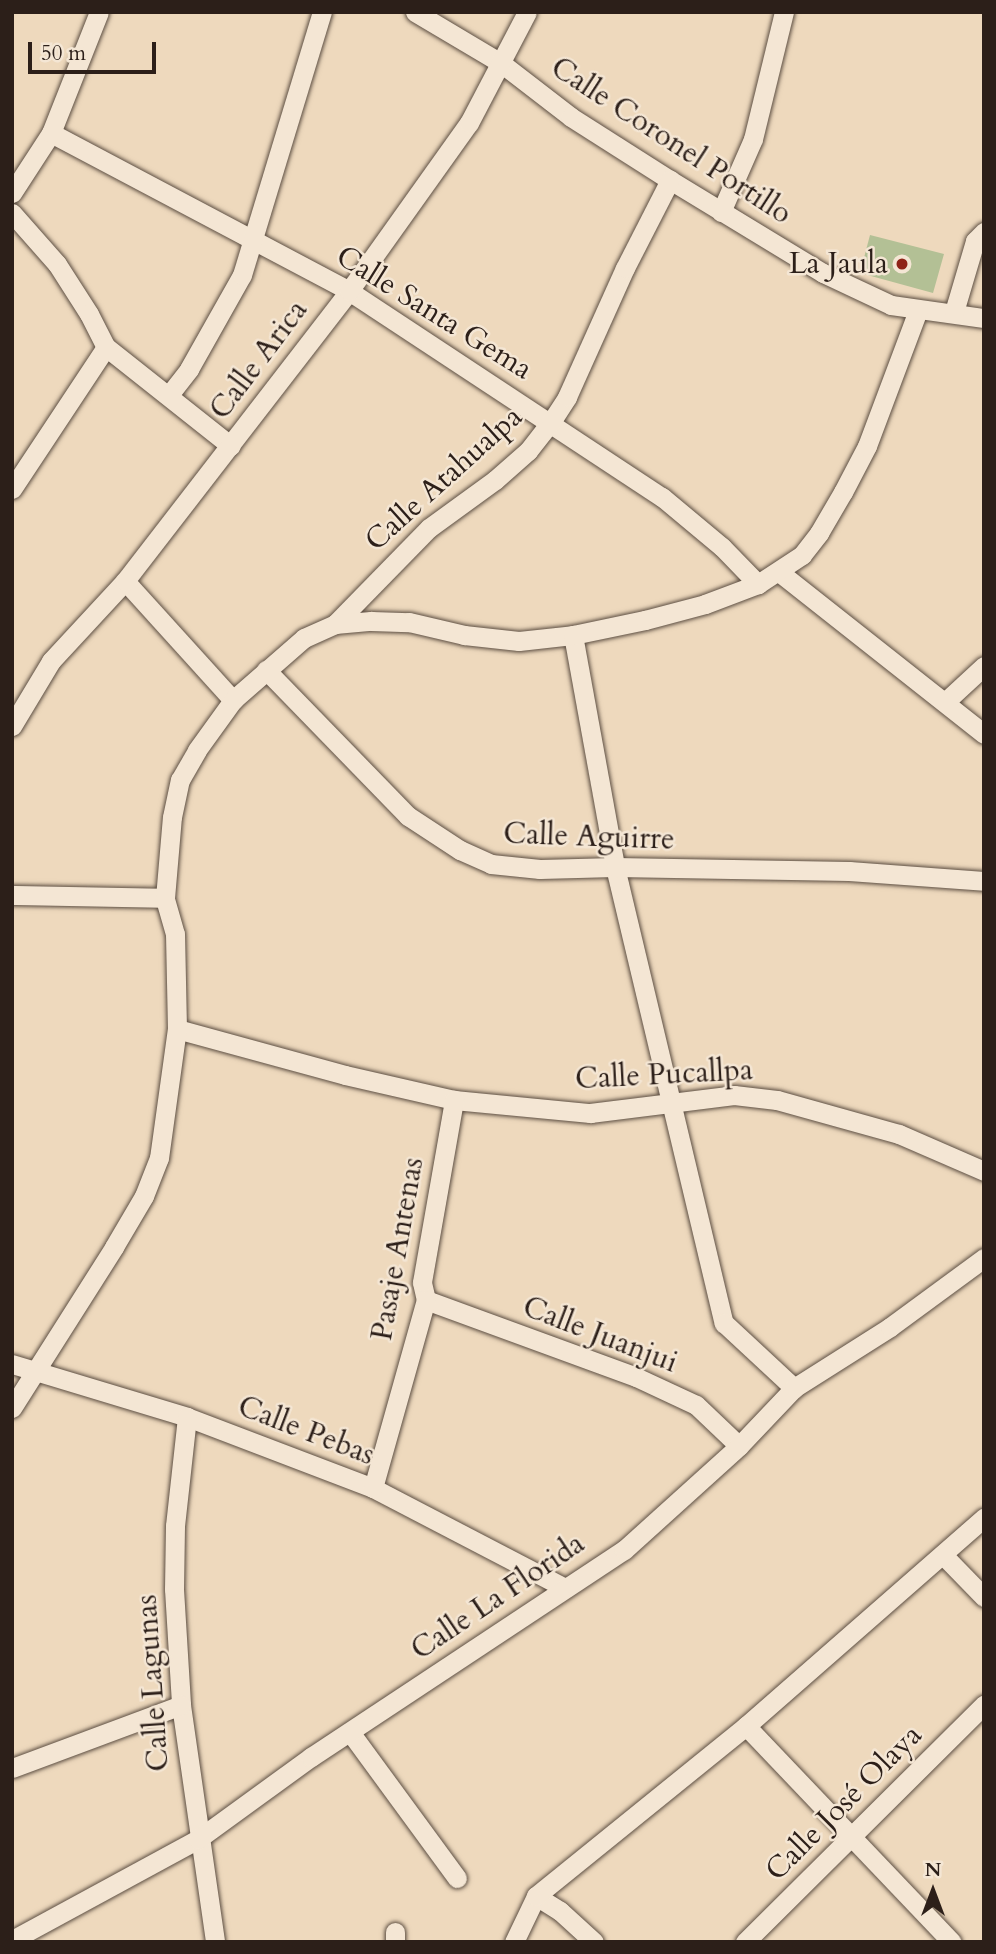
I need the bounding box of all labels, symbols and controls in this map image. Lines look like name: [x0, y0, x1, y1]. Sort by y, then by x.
scale bar: [32, 28, 159, 72]
text: 50 m: [41, 39, 86, 68]
street label: Calle Coronel Portillo: [544, 50, 798, 232]
street label: Calle Santa Gema: [329, 238, 539, 388]
place label: La Jaula: [789, 246, 888, 282]
marker: La Jaula: [894, 256, 910, 272]
street label: Calle Arica: [202, 293, 316, 427]
street label: Calle Atahualpa: [358, 399, 530, 559]
street label: Calle Aguirre: [503, 816, 675, 858]
street label: Calle Pucallpa: [574, 1052, 754, 1098]
street label: Pasaje Antenas: [364, 1155, 432, 1343]
street label: Calle Juanjui: [518, 1289, 682, 1381]
street label: Calle Pebas: [233, 1389, 379, 1473]
street label: Calle La Florida: [405, 1526, 591, 1668]
street label: Calle Lagunas: [129, 1593, 177, 1773]
street label: Calle José Olaya: [758, 1717, 930, 1889]
north arrow: [898, 1856, 968, 1926]
text: N: [925, 1857, 941, 1883]

